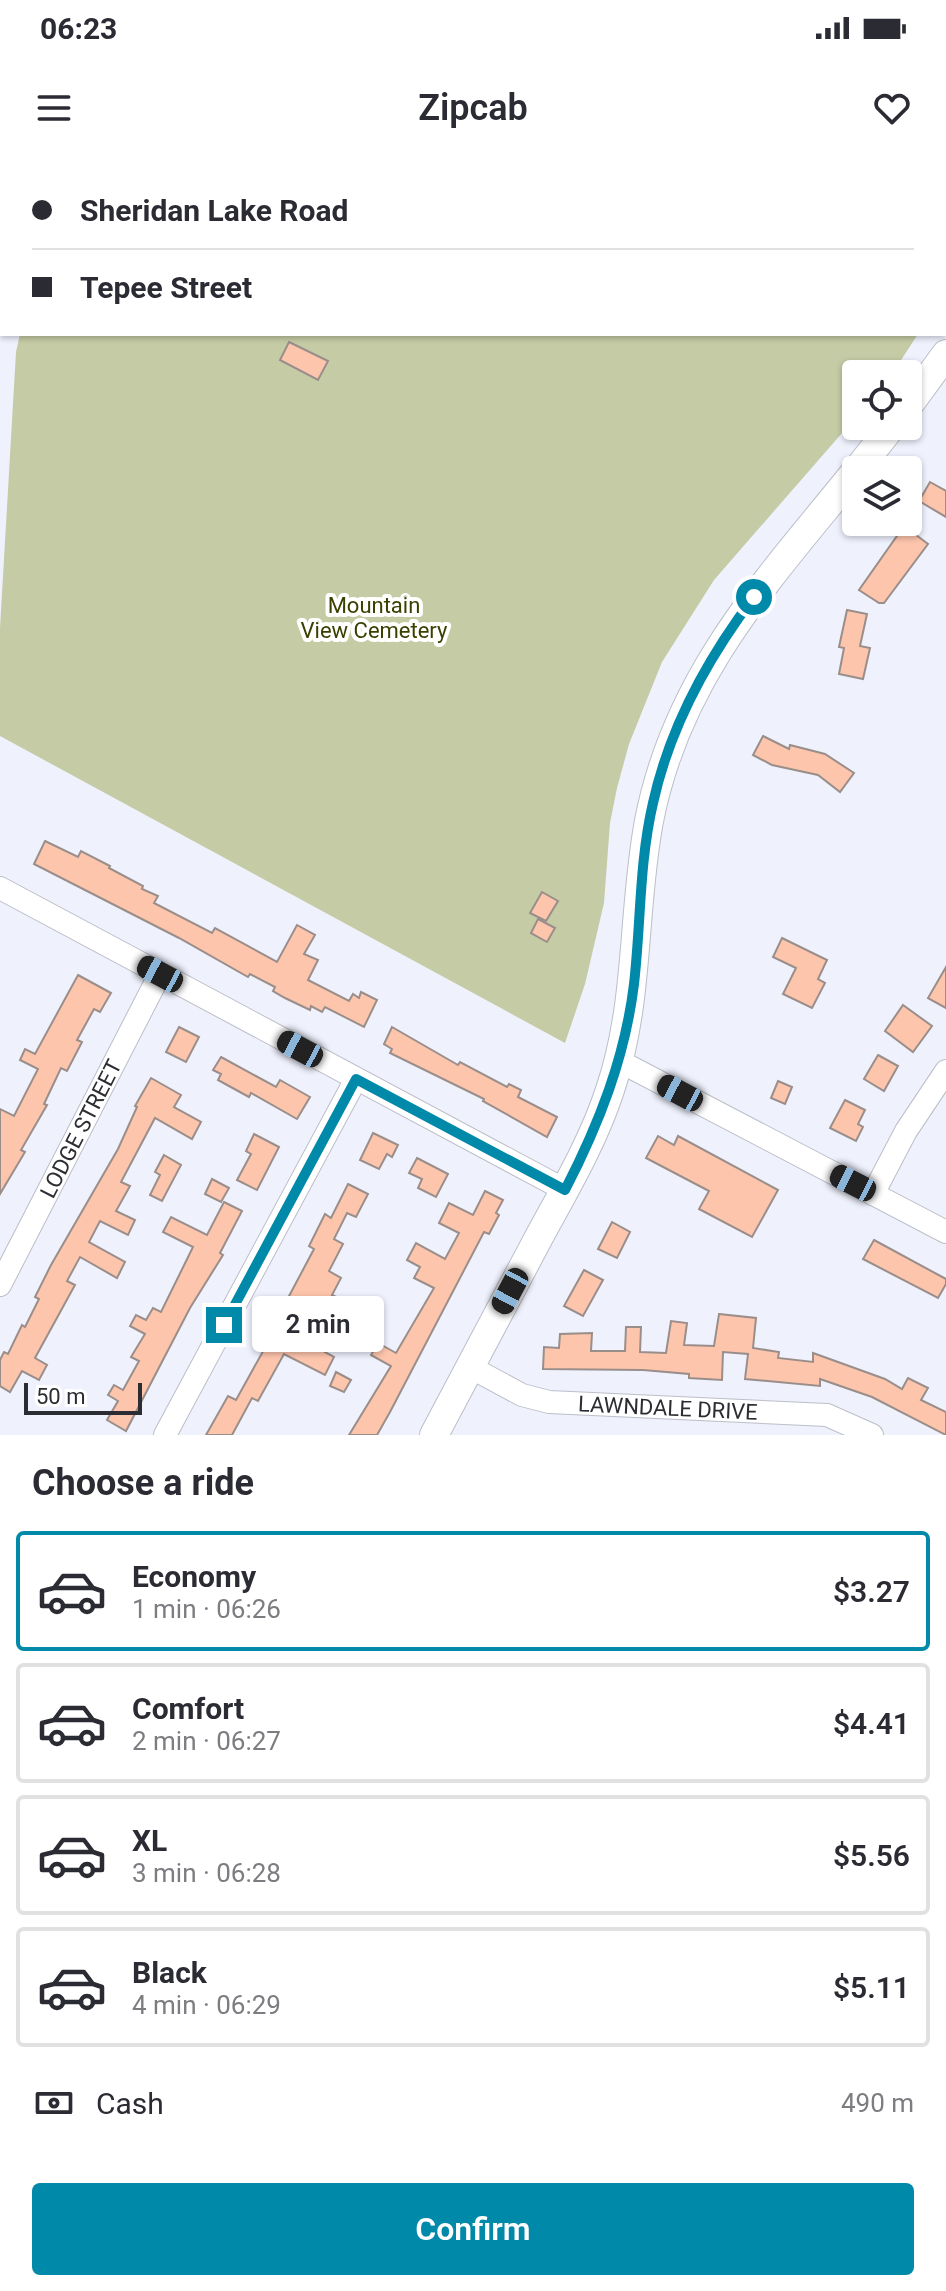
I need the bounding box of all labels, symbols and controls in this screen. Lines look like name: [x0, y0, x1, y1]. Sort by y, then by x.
text: 06:23: [40, 11, 117, 46]
icon: menu: [32, 86, 76, 130]
icon: heart: [870, 86, 914, 130]
text: Zipcab: [418, 87, 528, 129]
text: Sheridan Lake Road: [80, 193, 348, 228]
text: Tepee Street: [80, 270, 252, 305]
map controls: [842, 360, 922, 536]
button: locate: [842, 360, 922, 440]
button: layers: [842, 456, 922, 536]
route start: [736, 579, 772, 615]
park label: Mountain View Cemetery: [301, 593, 448, 643]
car: [133, 952, 187, 996]
car: [273, 1027, 327, 1071]
street label: LODGE STREET: [35, 1055, 126, 1202]
car: [653, 1071, 707, 1115]
car: [826, 1161, 880, 1205]
car: [488, 1264, 532, 1318]
callout: 2 min: [252, 1297, 384, 1353]
route end: [206, 1307, 242, 1343]
text: 2 min: [285, 1309, 351, 1339]
scale bar: [24, 1379, 142, 1415]
text: 50 m: [36, 1384, 85, 1409]
street label: LAWNDALE DRIVE: [578, 1391, 758, 1424]
text: Choose a ride: [32, 1462, 254, 1504]
icon: car: [36, 1555, 108, 1627]
text: Economy: [132, 1559, 256, 1594]
text: $3.27: [833, 1574, 910, 1609]
text: 1 min · 06:26: [132, 1594, 281, 1624]
icon: car: [36, 1687, 108, 1759]
text: Comfort: [132, 1691, 244, 1726]
text: $4.41: [833, 1706, 910, 1741]
text: 2 min · 06:27: [132, 1726, 281, 1756]
icon: car: [36, 1819, 108, 1891]
text: XL: [132, 1823, 167, 1858]
text: $5.56: [833, 1838, 910, 1873]
text: 3 min · 06:28: [132, 1858, 281, 1888]
icon: car: [36, 1951, 108, 2023]
text: Black: [132, 1955, 207, 1990]
text: $5.11: [833, 1970, 910, 2005]
text: 4 min · 06:29: [132, 1990, 281, 2020]
icon: cash: [32, 2081, 76, 2125]
text: Cash: [96, 2086, 164, 2121]
text: 490 m: [841, 2088, 914, 2118]
button: Confirm: [32, 2183, 914, 2275]

